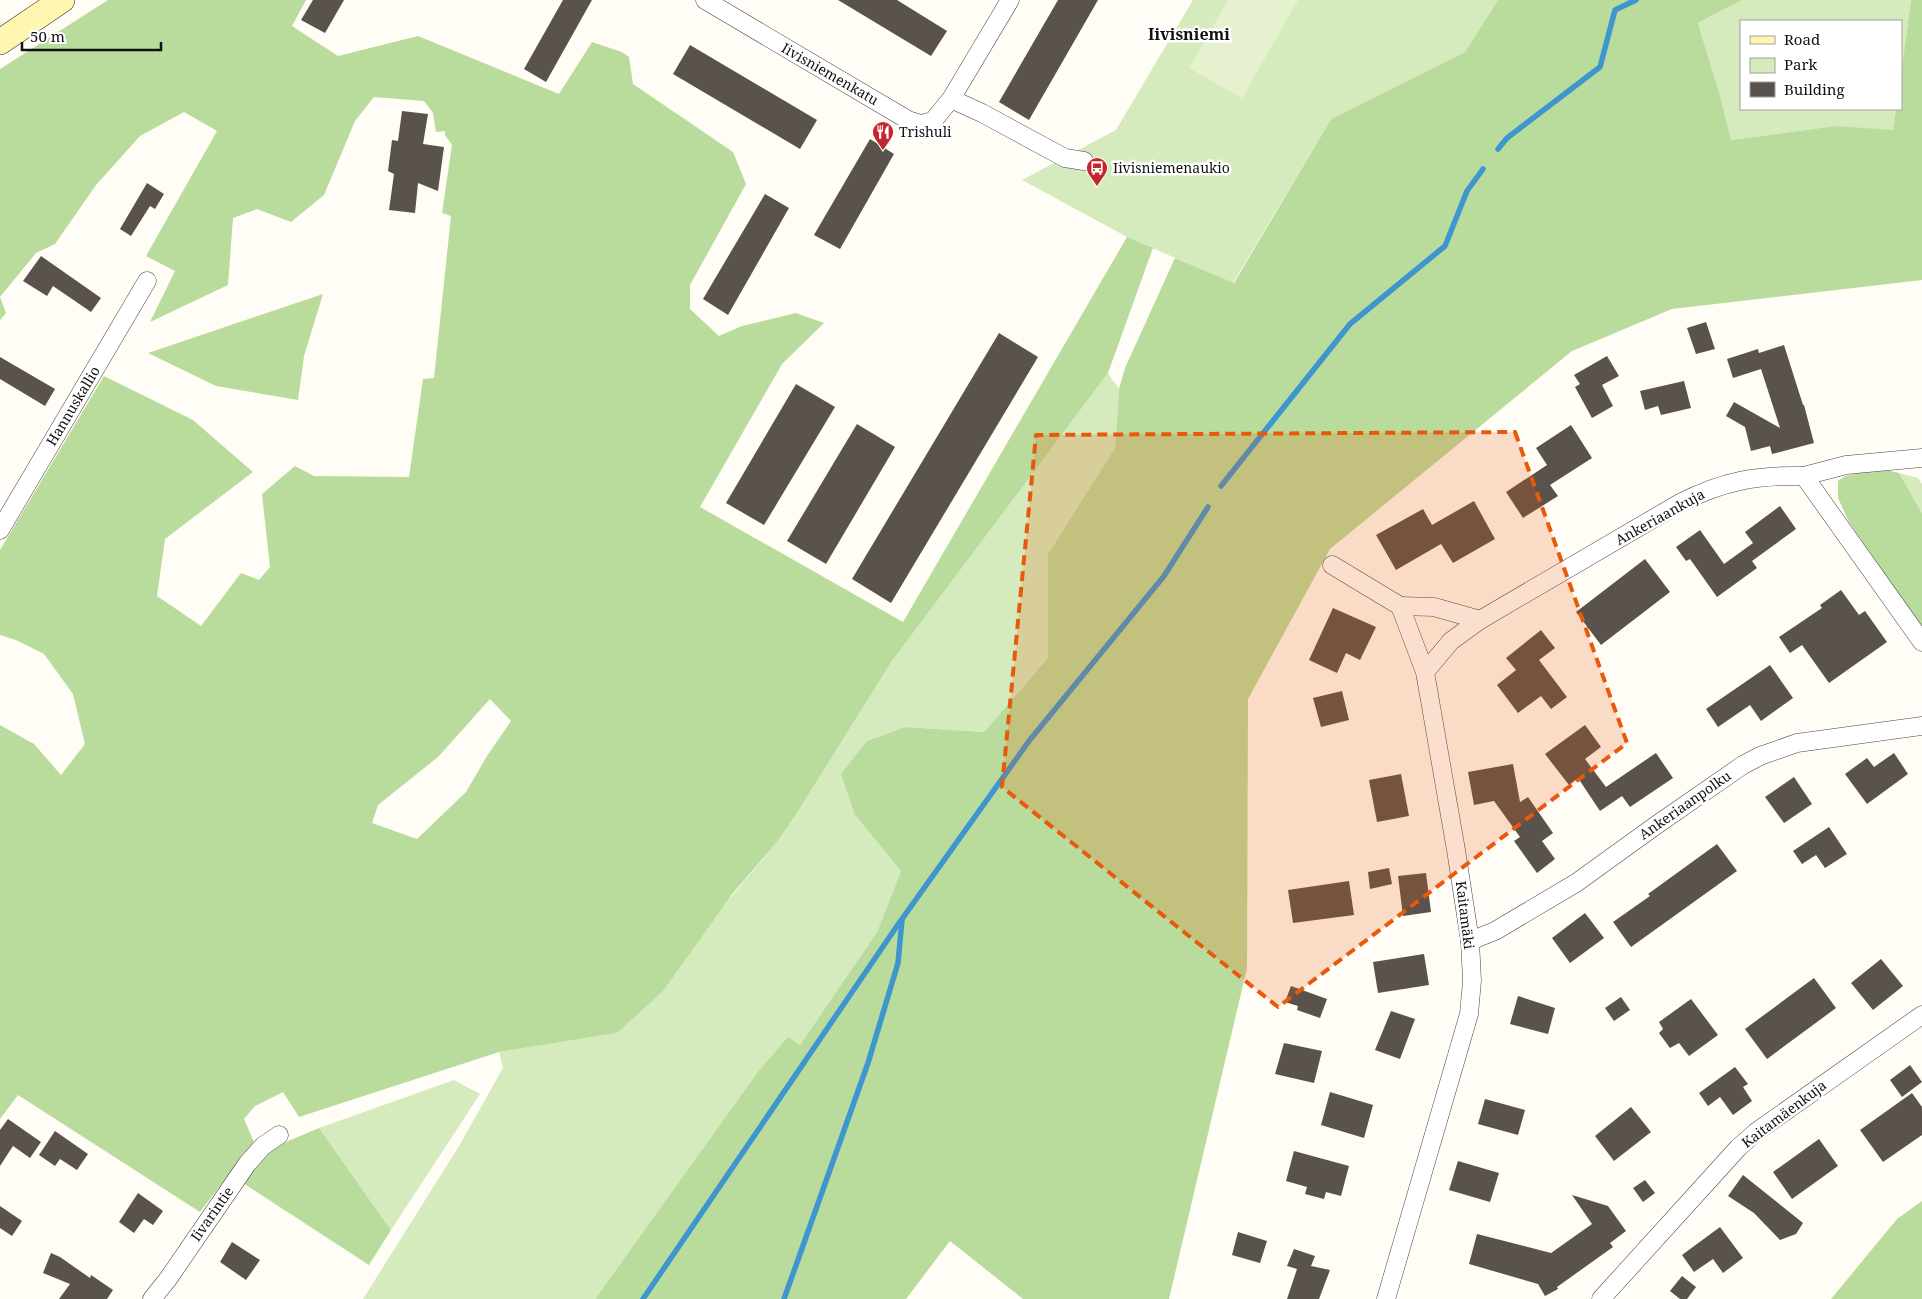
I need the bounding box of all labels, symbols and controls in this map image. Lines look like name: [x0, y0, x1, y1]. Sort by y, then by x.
scale bar: [22, 20, 161, 52]
legend: [1740, 20, 1902, 110]
district label: Iivisniemi: [1148, 23, 1230, 45]
text: 50 m: [30, 26, 65, 46]
text: Road: [1784, 29, 1820, 49]
street label: Iivisniemenkatu: [778, 38, 882, 109]
text: Park: [1784, 54, 1818, 74]
text: Building: [1784, 79, 1845, 99]
restaurant icon: Trishuli: [871, 120, 895, 151]
place label: Trishuli: [899, 122, 952, 141]
bus stop icon: Iivisniemenaukio: [1085, 156, 1109, 187]
place label: Iivisniemenaukio: [1113, 158, 1230, 177]
street label: Hannuskallio: [41, 362, 104, 449]
street label: Ankeriaankuja: [1612, 484, 1708, 549]
street label: Ankeriaanpolku: [1635, 766, 1735, 843]
street label: Kaitamäki: [1452, 880, 1479, 951]
street label: Kaitamäenkuja: [1737, 1075, 1830, 1152]
street label: Iivarintie: [186, 1183, 237, 1245]

